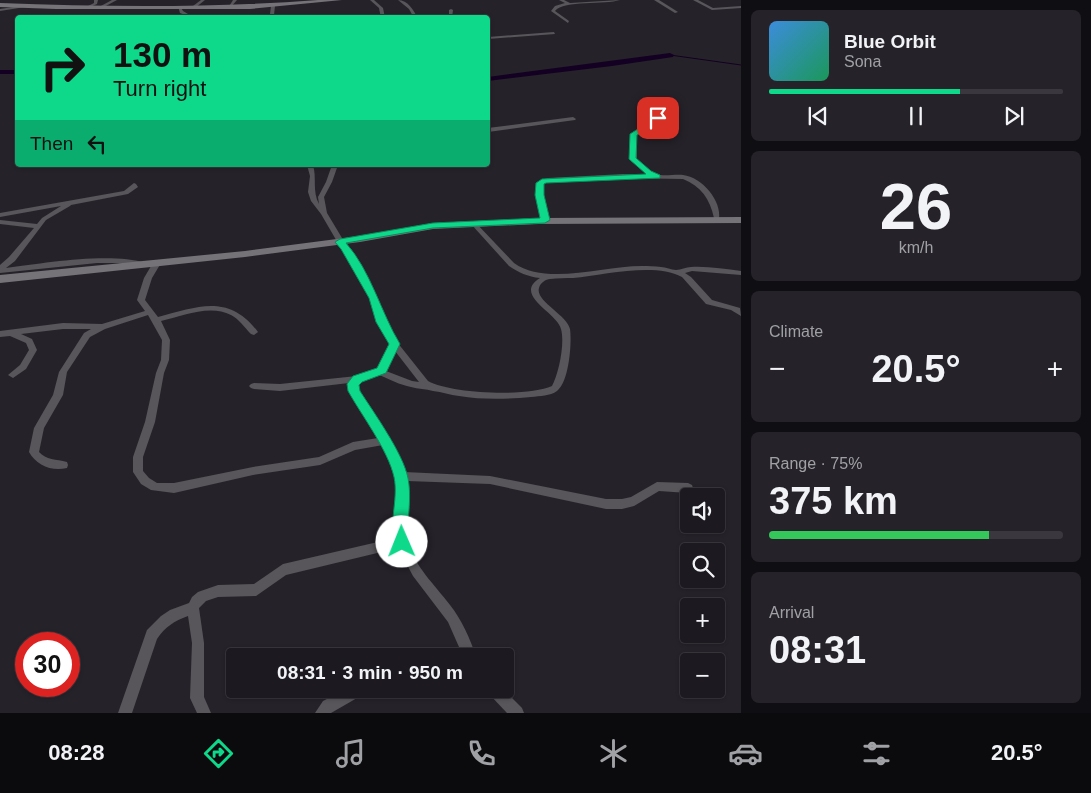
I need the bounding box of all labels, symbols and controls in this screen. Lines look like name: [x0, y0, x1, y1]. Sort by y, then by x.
text: Blue Orbit: [844, 31, 936, 52]
icon: right: [30, 35, 95, 100]
text: 130 m: [113, 35, 212, 74]
text: Sona: [844, 53, 881, 70]
text: Turn right: [113, 76, 206, 101]
pin: [637, 97, 679, 139]
icon: previous: [804, 102, 832, 130]
icon: pause: [902, 102, 930, 130]
icon: next: [1000, 102, 1028, 130]
icon: arrive: [644, 104, 672, 132]
icon: left: [83, 130, 111, 158]
text: Then: [30, 133, 73, 154]
text: 26: [880, 170, 952, 243]
text: km/h: [899, 239, 933, 256]
text: Climate: [769, 323, 823, 340]
text: 20.5°: [871, 348, 961, 390]
text: −: [769, 353, 785, 384]
text: +: [1047, 353, 1063, 384]
text: Range · 75%: [769, 455, 862, 472]
text: 375 km: [769, 480, 898, 522]
map controls: [680, 488, 725, 698]
button: sound: [680, 488, 725, 533]
position arrow: [375, 515, 427, 567]
button: search: [680, 543, 725, 588]
button: +: [680, 598, 725, 643]
text: Arrival: [769, 604, 814, 621]
text: 08:31: [769, 629, 866, 671]
speed limit sign: 30: [15, 632, 80, 697]
button: −: [680, 653, 725, 698]
text: 08:31 · 3 min · 950 m: [277, 662, 463, 683]
icon: directions: [201, 736, 236, 771]
icon: music: [333, 736, 368, 771]
icon: phone: [464, 736, 499, 771]
icon: climate: [596, 736, 631, 771]
icon: car: [728, 736, 763, 771]
icon: filters: [859, 736, 894, 771]
text: 08:28: [48, 740, 105, 765]
text: 20.5°: [991, 740, 1043, 765]

